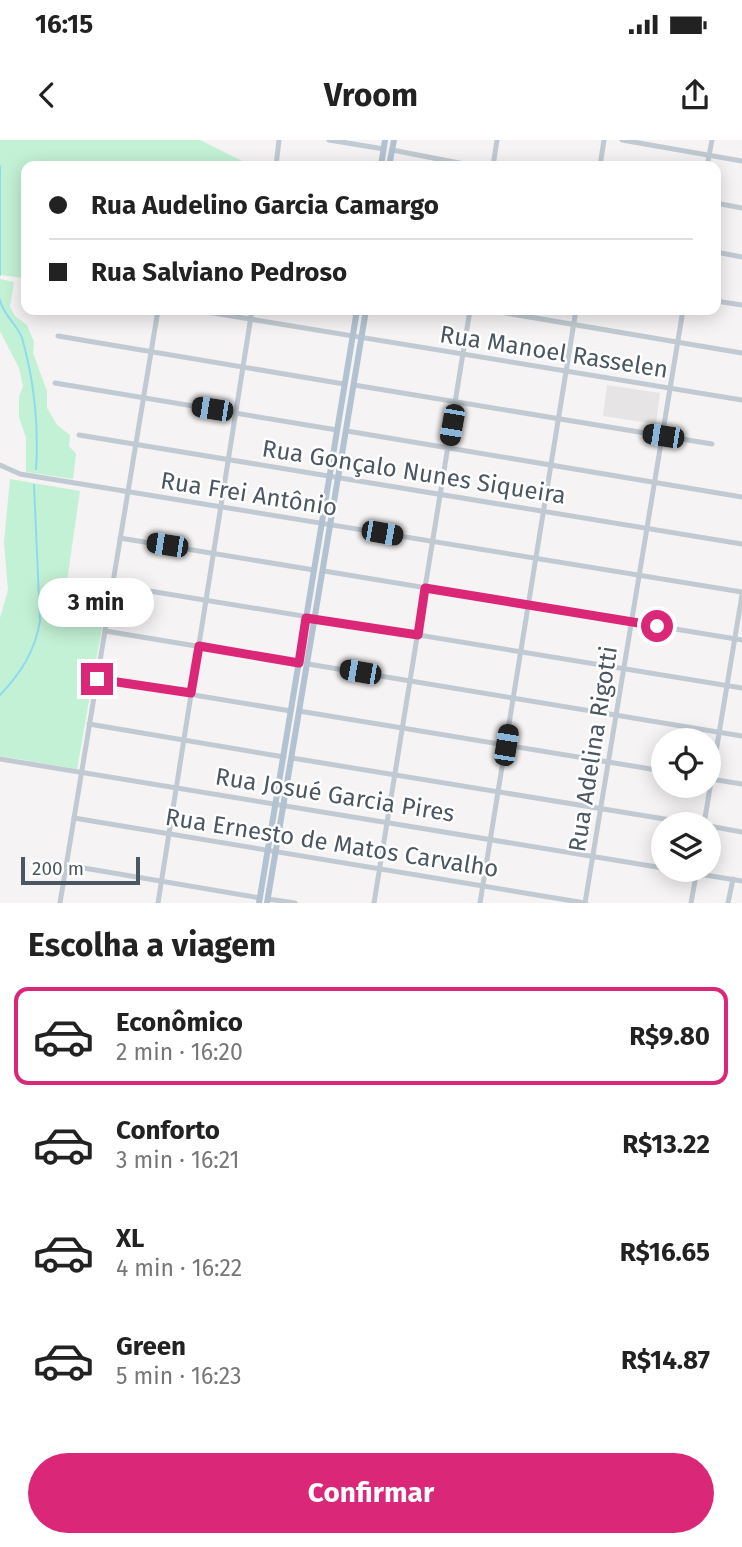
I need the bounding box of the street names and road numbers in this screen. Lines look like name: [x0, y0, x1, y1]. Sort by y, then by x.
street label: Rua Manoel Rasselen: [438, 320, 670, 384]
street label: Rua Gonçalo Nunes Siqueira: [260, 434, 568, 510]
street label: Rua Frei Antônio: [159, 466, 339, 522]
street label: Rua Adelina Rigotti: [563, 644, 623, 854]
street label: Rua Josué Garcia Pires: [213, 762, 457, 828]
street label: Rua Ernesto de Matos Carvalho: [163, 803, 501, 883]

